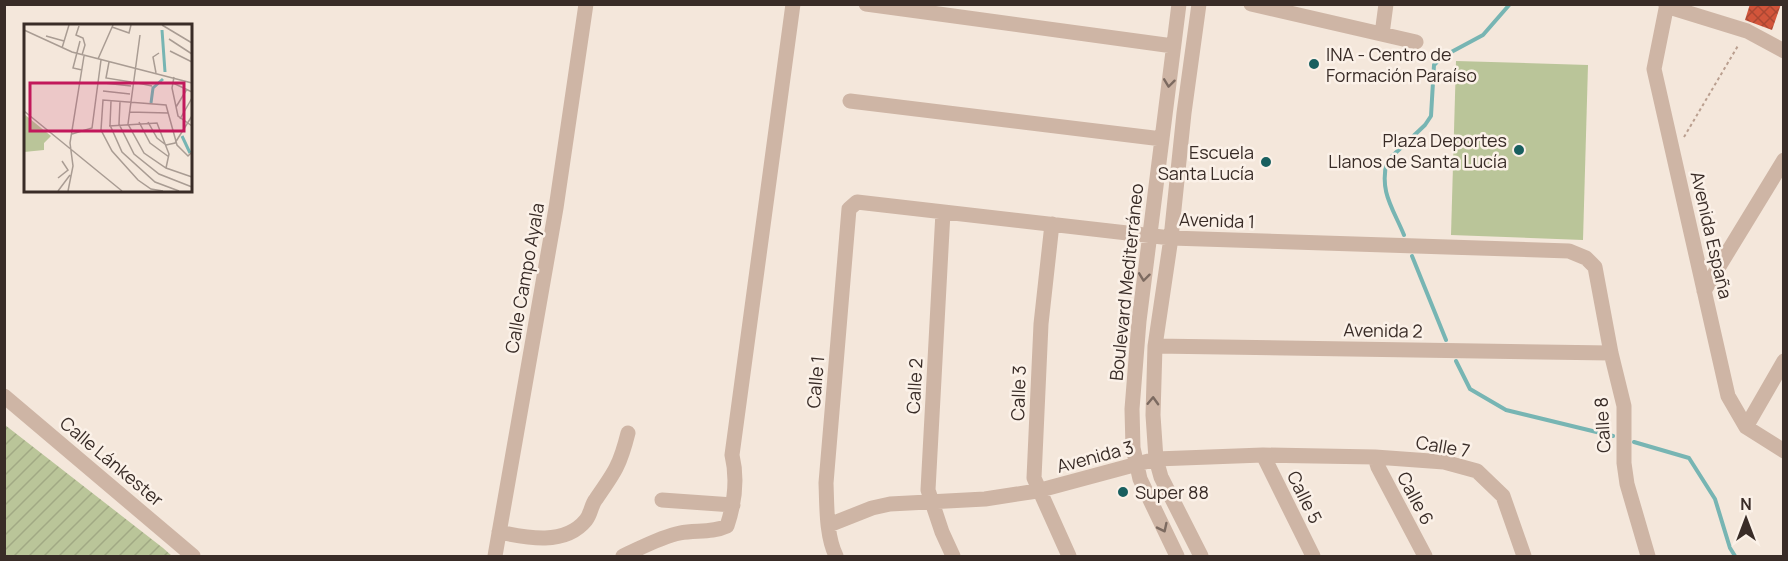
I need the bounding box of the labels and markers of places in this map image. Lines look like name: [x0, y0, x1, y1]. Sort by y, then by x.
place label: INA - Centro de Formación Paraíso: [1326, 42, 1477, 87]
marker: INA - Centro de Formación Paraíso: [1307, 57, 1321, 71]
place label: Plaza Deportes Llanos de Santa Lucía: [1328, 128, 1507, 173]
place label: Escuela Santa Lucía: [1158, 140, 1254, 185]
marker: Plaza Deportes Llanos de Santa Lucía: [1512, 143, 1526, 157]
marker: Escuela Santa Lucía: [1259, 155, 1273, 169]
place label: Super 88: [1135, 480, 1209, 504]
marker: Super 88: [1116, 485, 1130, 499]

